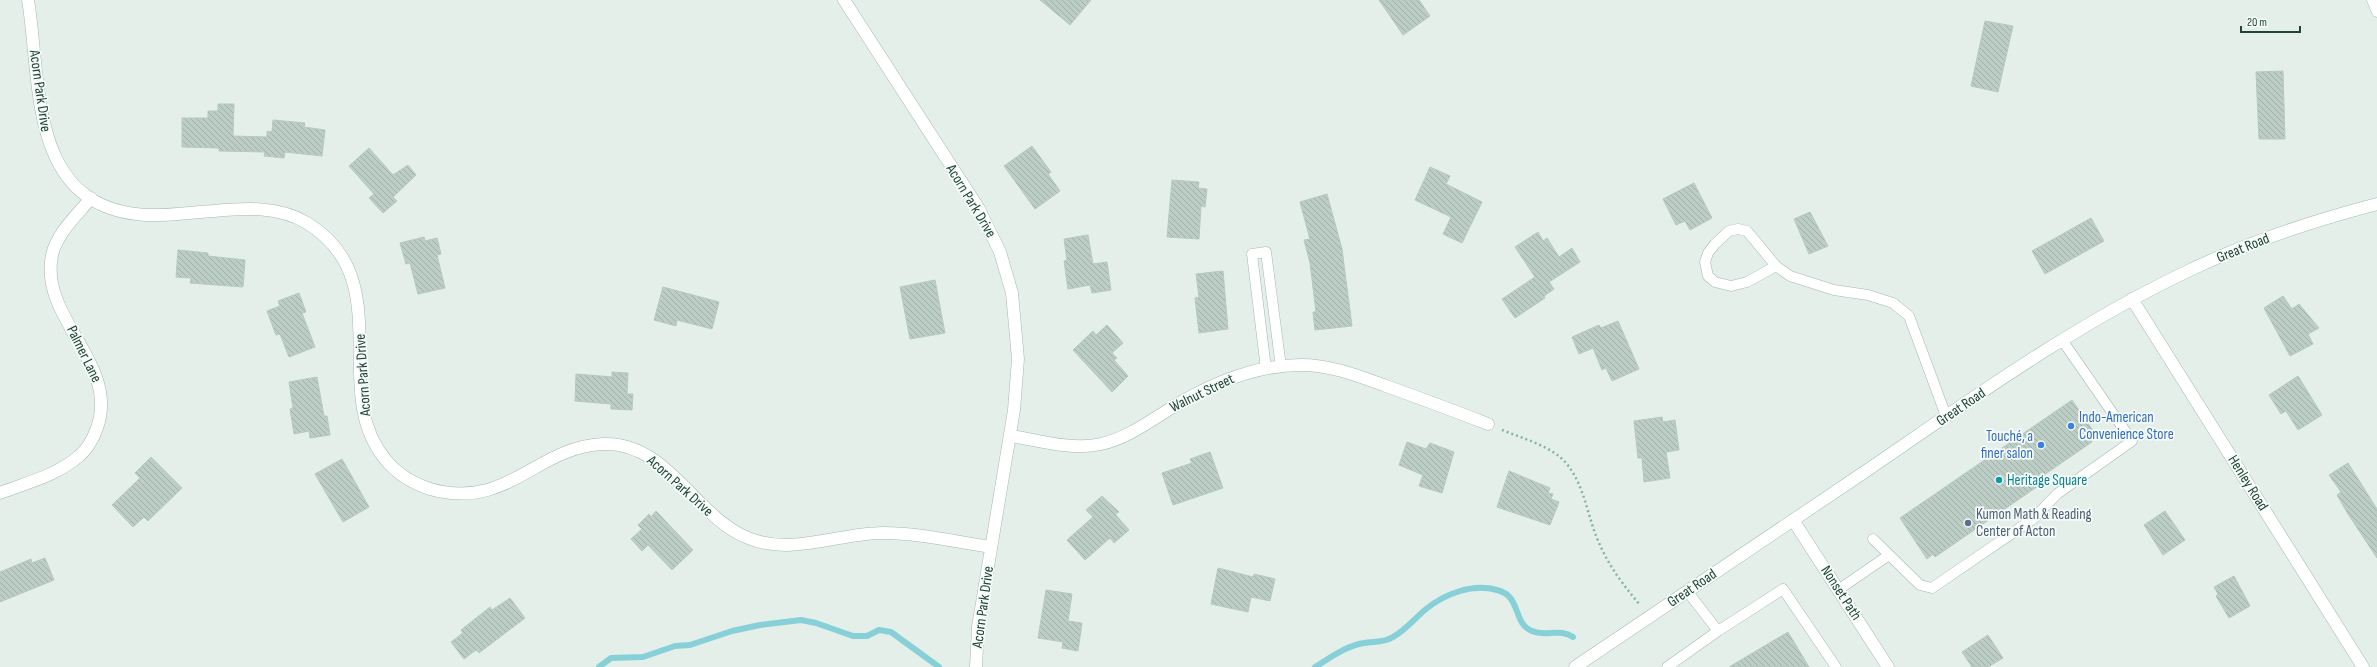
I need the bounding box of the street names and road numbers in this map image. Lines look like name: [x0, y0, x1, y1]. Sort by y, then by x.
street label: Acorn Park Drive: [25, 48, 55, 133]
street label: Acorn Park Drive: [941, 160, 1000, 241]
street label: Great Road: [2214, 229, 2272, 267]
street label: Palmer Lane: [62, 322, 106, 386]
street label: Acorn Park Drive: [351, 333, 375, 418]
street label: Walnut Street: [1167, 369, 1238, 417]
street label: Great Road: [1933, 384, 1989, 430]
street label: Acorn Park Drive: [642, 451, 717, 521]
street label: Henley Road: [2224, 452, 2272, 514]
street label: Nonset Path: [1816, 562, 1866, 624]
street label: Acorn Park Drive: [968, 565, 998, 650]
street label: Great Road: [1664, 565, 1720, 611]

